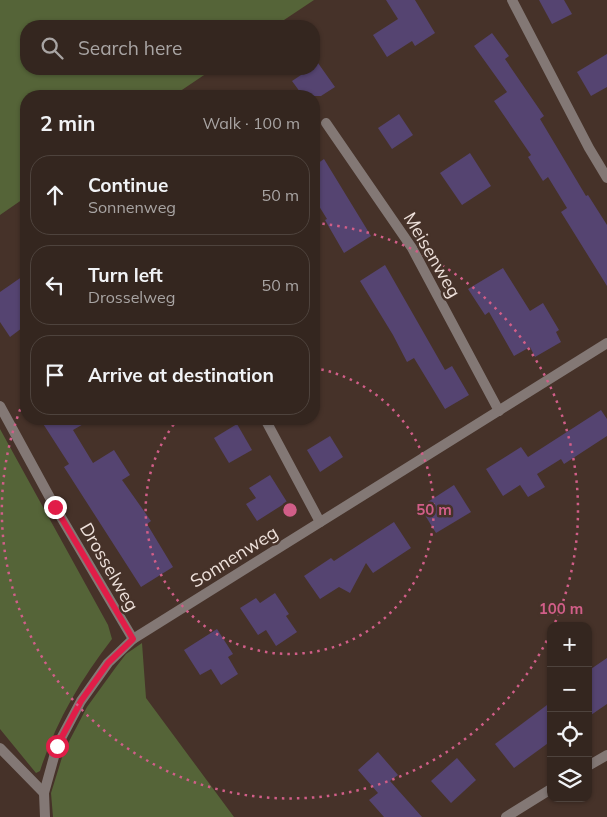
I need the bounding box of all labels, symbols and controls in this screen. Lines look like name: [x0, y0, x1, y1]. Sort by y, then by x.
search box: [20, 20, 320, 75]
icon: search: [38, 34, 66, 62]
text: Search here: [78, 36, 182, 60]
text: 2 min: [40, 110, 95, 136]
text: Walk · 100 m: [202, 113, 300, 133]
text: Continue: [88, 173, 168, 197]
icon: ahead: [41, 181, 69, 209]
text: 50 m: [262, 185, 299, 205]
text: Sonnenweg: [88, 197, 176, 217]
street label: Meisenweg: [399, 208, 466, 302]
text: Turn left: [88, 263, 163, 287]
icon: left: [41, 271, 69, 299]
text: 50 m: [262, 275, 299, 295]
text: Drosselweg: [88, 287, 175, 307]
icon: arrive: [41, 361, 69, 389]
text: Arrive at destination: [88, 363, 274, 387]
route end: [44, 496, 67, 519]
text: 50 m: [416, 500, 452, 519]
centre of rings: [281, 501, 299, 519]
street label: Drosselweg: [75, 518, 144, 615]
street label: Sonnenweg: [186, 521, 282, 593]
text: 100 m: [539, 599, 583, 618]
map controls: [547, 622, 592, 802]
button: +: [547, 622, 592, 667]
button: −: [547, 667, 592, 712]
button: locate: [547, 712, 592, 757]
route start: [46, 735, 69, 758]
button: layers: [547, 757, 592, 802]

